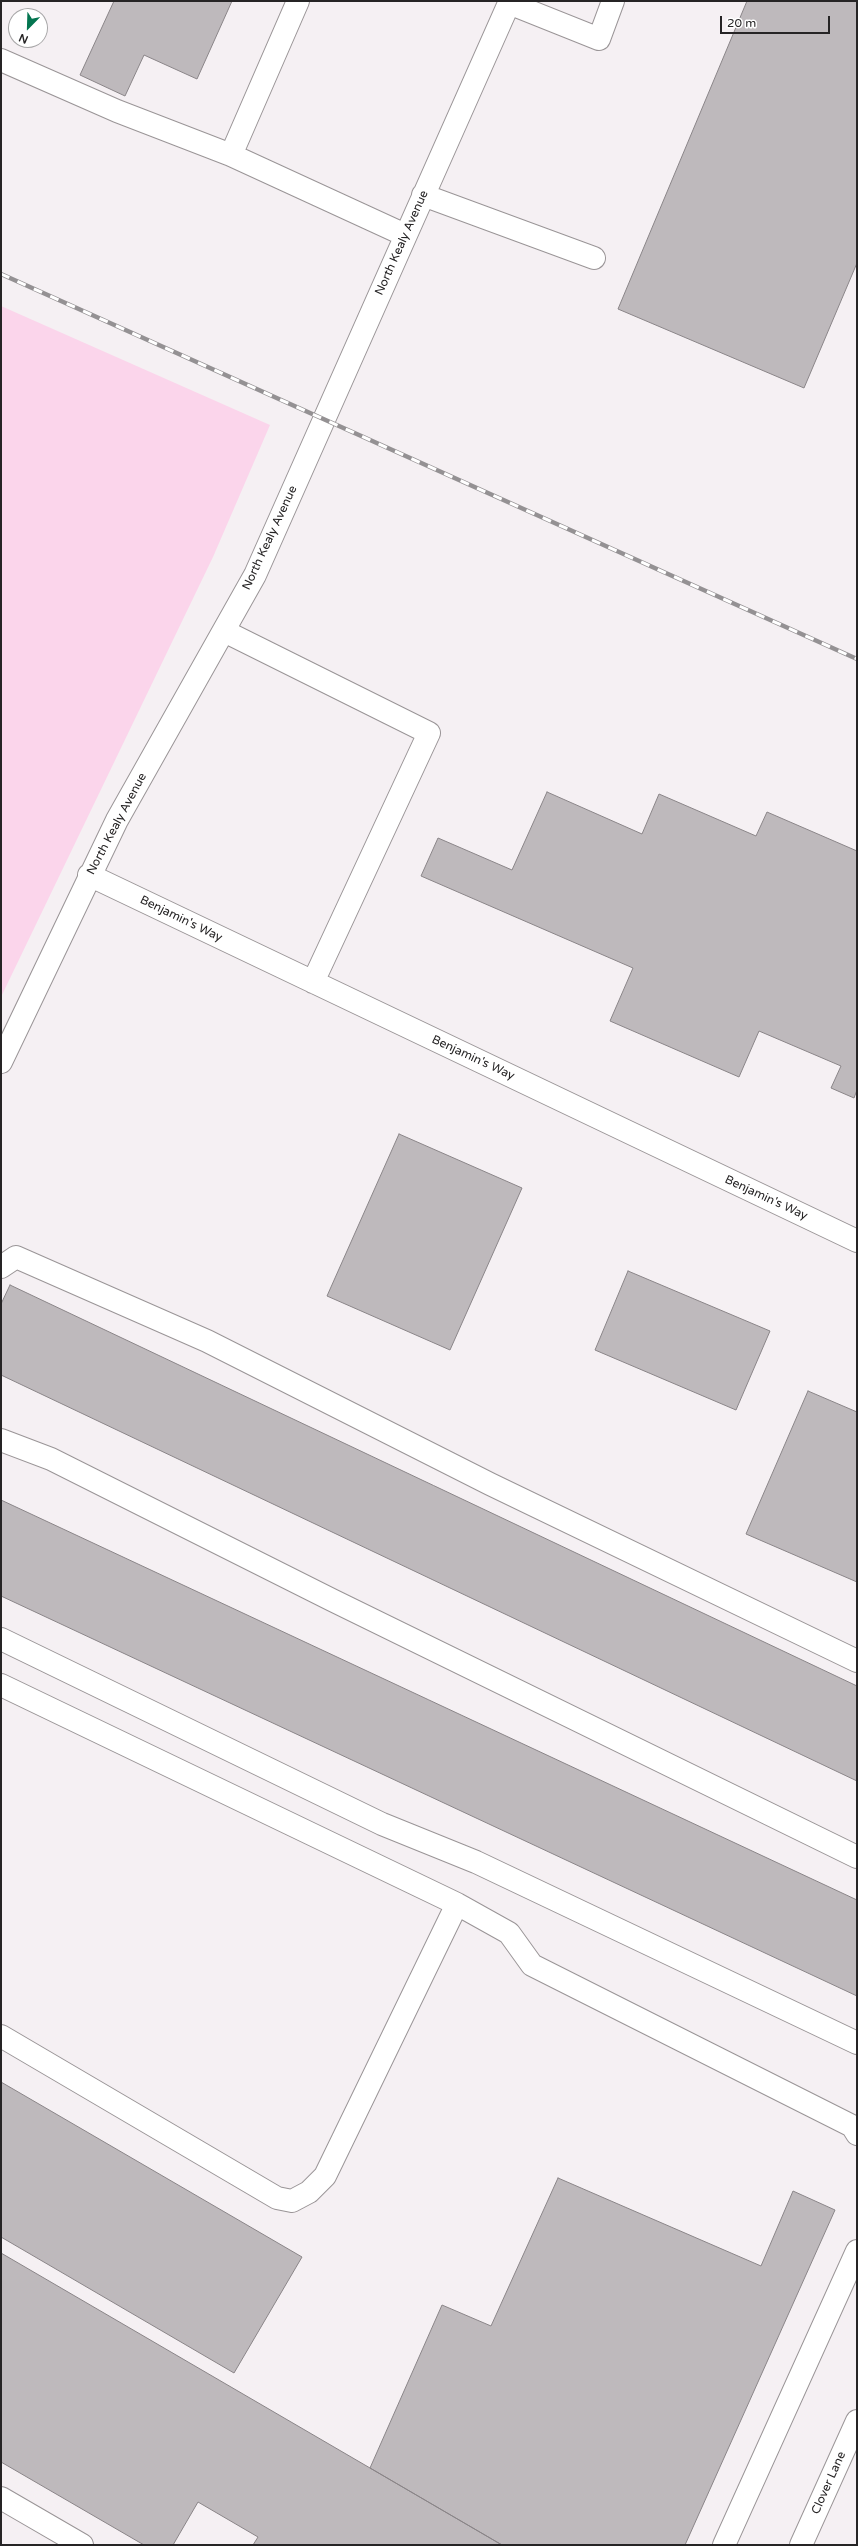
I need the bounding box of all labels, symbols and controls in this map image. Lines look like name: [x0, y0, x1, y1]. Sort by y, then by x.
north arrow: [8, 8, 48, 48]
scale bar: [722, 8, 832, 34]
text: 20 m: [727, 16, 756, 30]
text: N: [17, 31, 30, 46]
street label: North Kealy Avenue: [372, 188, 432, 298]
street label: North Kealy Avenue: [240, 484, 300, 592]
street label: North Kealy Avenue: [84, 771, 150, 877]
street label: Benjamin's Way: [138, 893, 224, 945]
street label: Benjamin's Way: [429, 1033, 517, 1083]
street label: Benjamin's Way: [722, 1173, 810, 1223]
street label: Clover Lane: [809, 2449, 849, 2517]

